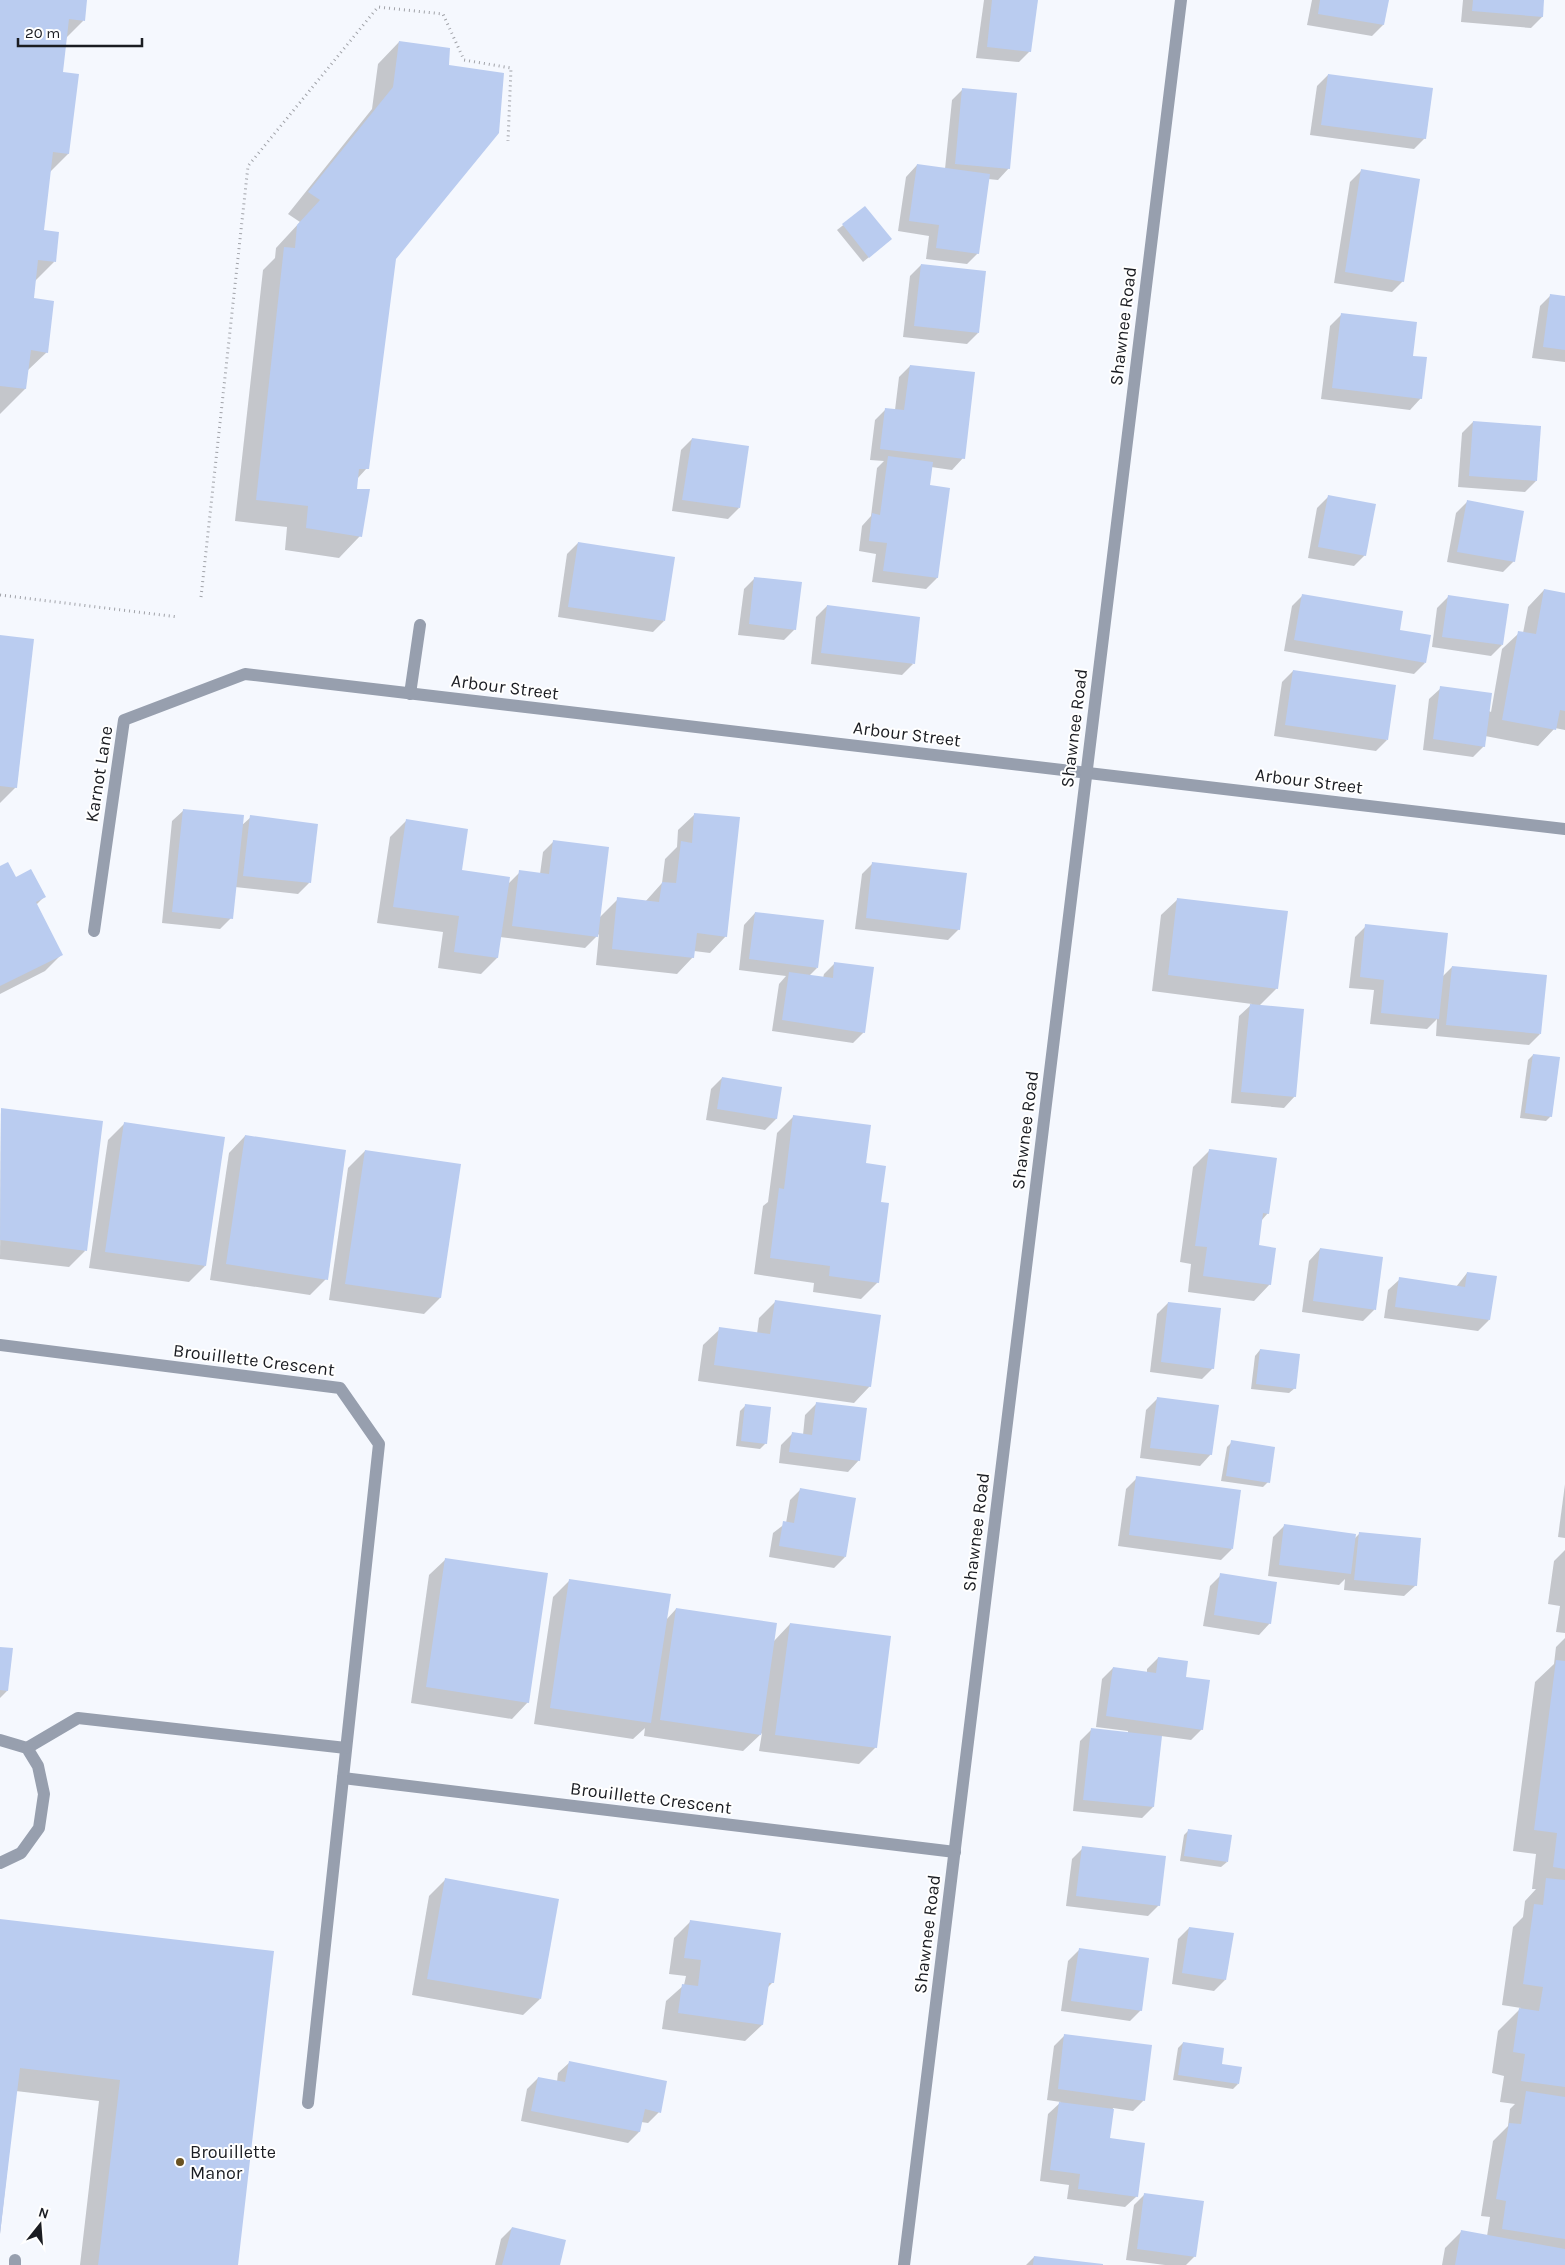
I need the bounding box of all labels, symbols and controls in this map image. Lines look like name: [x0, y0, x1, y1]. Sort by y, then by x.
scale bar: [18, 15, 141, 47]
text: 20 m: [25, 24, 60, 42]
street label: Shawnee Road: [1105, 265, 1141, 387]
street label: Shawnee Road: [1056, 667, 1092, 789]
street label: Arbour Street: [450, 669, 560, 705]
street label: Arbour Street: [852, 716, 962, 752]
street label: Karnot Lane: [81, 724, 117, 824]
street label: Arbour Street: [1254, 763, 1364, 799]
street label: Shawnee Road: [1007, 1069, 1043, 1191]
street label: Brouillette Crescent: [172, 1339, 336, 1381]
street label: Shawnee Road: [958, 1471, 994, 1593]
street label: Brouillette Crescent: [569, 1777, 733, 1819]
street label: Shawnee Road: [909, 1873, 945, 1995]
place label: Brouillette Manor: [190, 2141, 276, 2184]
marker: Brouillette Manor: [174, 2156, 186, 2168]
north arrow: [15, 2200, 65, 2250]
text: N: [36, 2203, 51, 2223]

